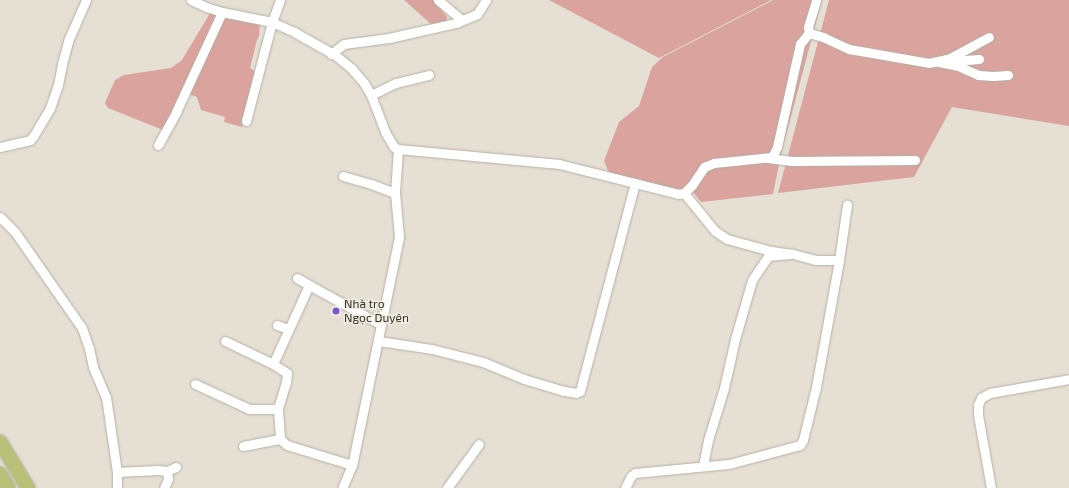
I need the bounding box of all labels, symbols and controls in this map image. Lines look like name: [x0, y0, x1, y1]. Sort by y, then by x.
place label: Nhà trọ Ngọc Duyên: [344, 297, 409, 325]
marker: Nhà trọ Ngọc Duyên: [331, 306, 341, 316]

